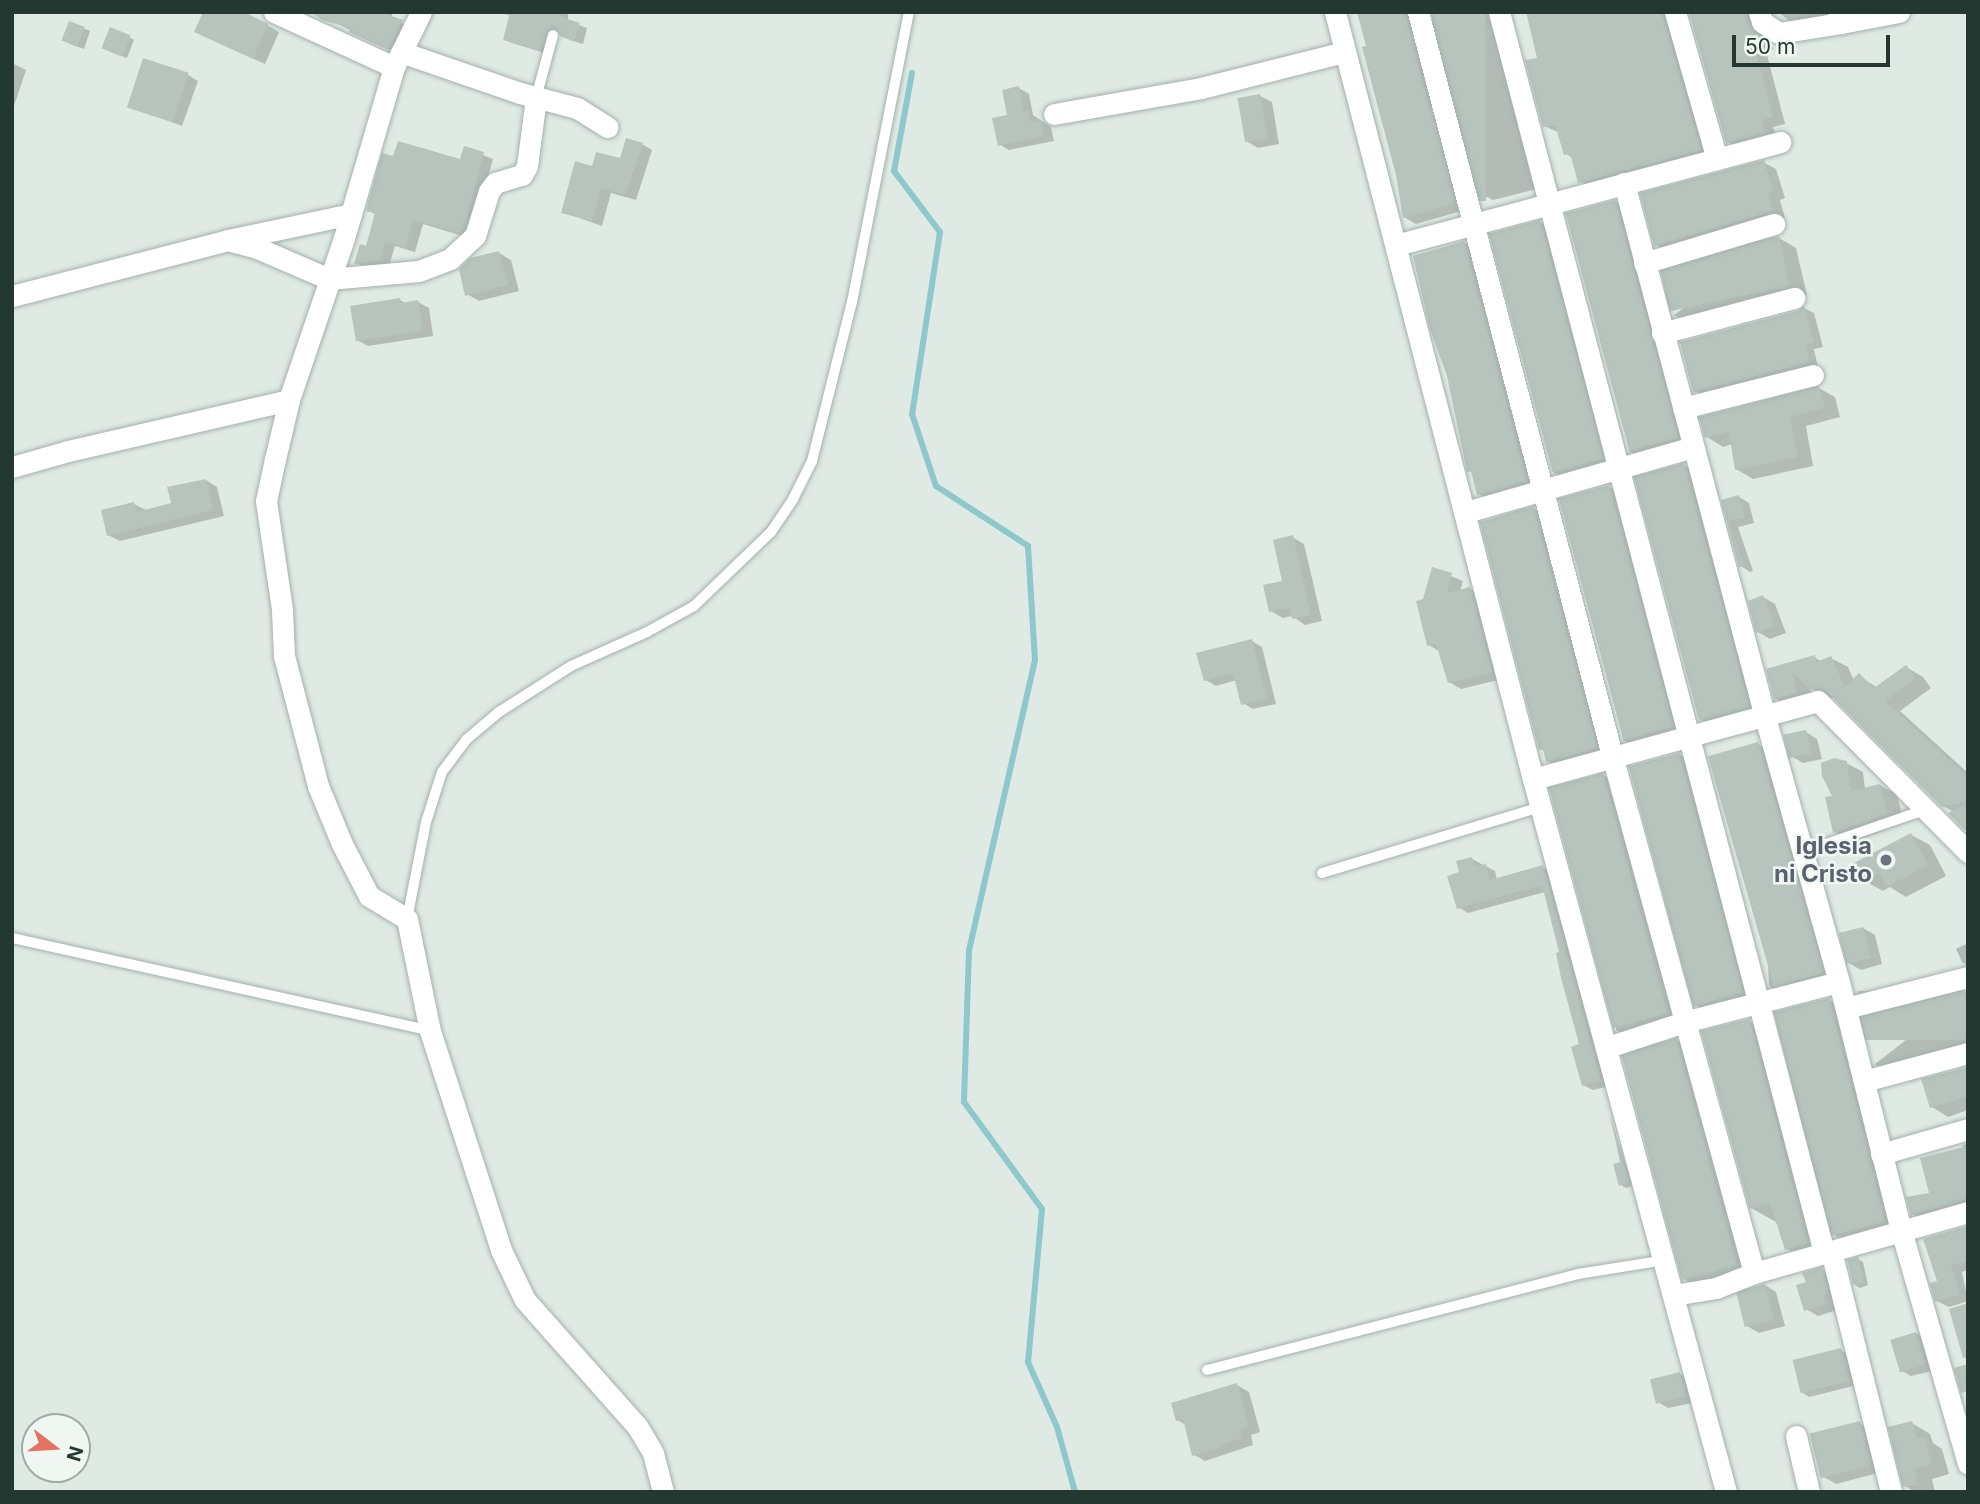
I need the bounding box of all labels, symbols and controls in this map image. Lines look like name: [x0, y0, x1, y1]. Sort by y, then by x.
scale bar: [1735, 21, 1892, 65]
text: 50 m: [1745, 34, 1795, 59]
place label: Iglesia ni Cristo: [1774, 832, 1872, 888]
marker: Iglesia ni Cristo: [1878, 852, 1894, 868]
north arrow: [21, 1413, 91, 1483]
text: N: [62, 1443, 88, 1464]

